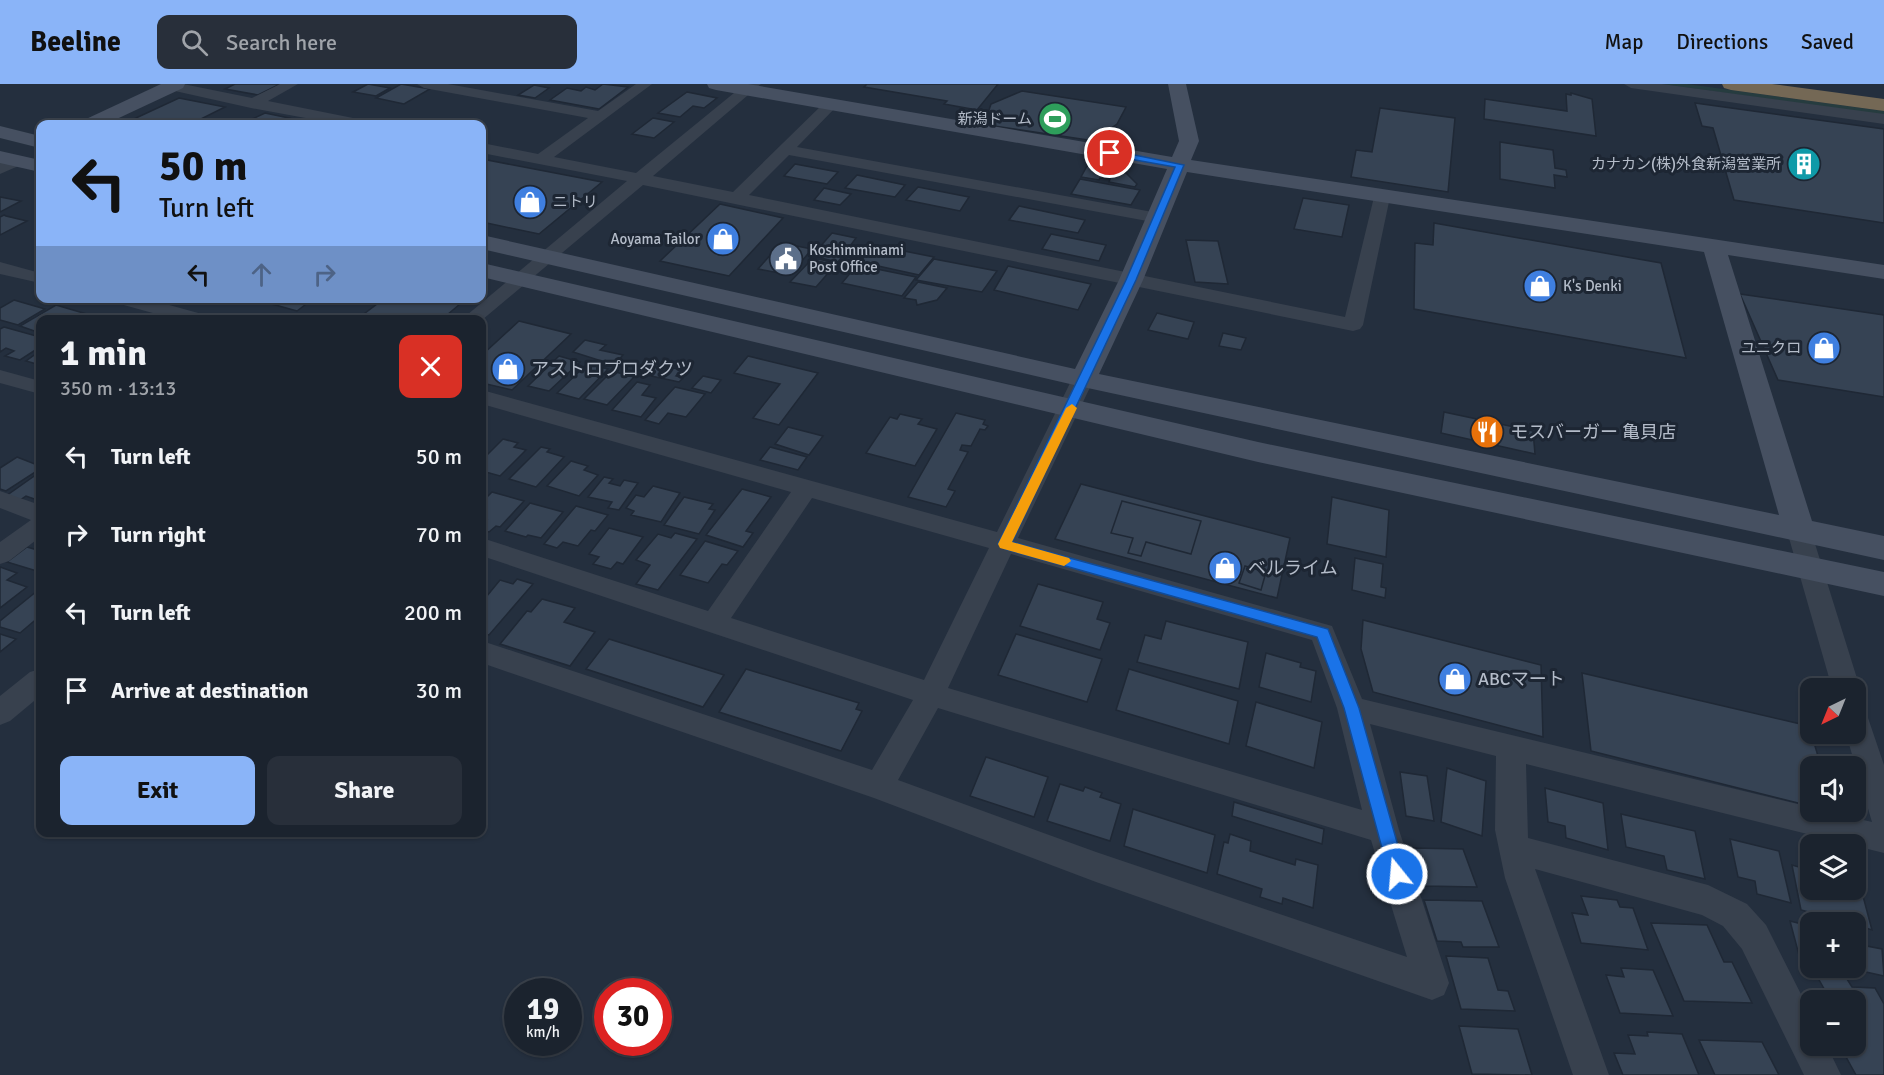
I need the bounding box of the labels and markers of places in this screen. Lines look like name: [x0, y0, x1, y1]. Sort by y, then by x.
sports icon: 新潟ドーム: [1037, 101, 1073, 137]
place label: 新潟ドーム: [957, 110, 1032, 128]
pin: [1084, 127, 1135, 178]
building icon: カナカン(株)外食新潟営業所: [1786, 146, 1822, 182]
place label: カナカン(株)外食新潟営業所: [1591, 155, 1781, 173]
shop icon: ニトリ: [512, 184, 548, 220]
place label: ニトリ: [553, 193, 598, 211]
shop icon: Aoyama Tailor: [705, 221, 741, 257]
place label: Aoyama Tailor: [611, 230, 700, 248]
public building icon: Koshimminami Post Office: [768, 241, 804, 277]
place label: Koshimminami Post Office: [809, 241, 904, 276]
shop icon: K's Denki: [1522, 268, 1558, 304]
place label: K's Denki: [1563, 277, 1622, 295]
shop icon: ユニクロ: [1806, 330, 1842, 366]
place label: ユニクロ: [1741, 339, 1801, 357]
shop icon: アストロプロダクツ: [490, 351, 526, 387]
place label: アストロプロダクツ: [531, 358, 693, 380]
restaurant icon: モスバーガー 亀貝店: [1469, 414, 1505, 450]
place label: モスバーガー 亀貝店: [1510, 421, 1676, 443]
shop icon: ベルライム: [1207, 550, 1243, 586]
place label: ベルライム: [1248, 557, 1338, 579]
shop icon: ABCマート: [1437, 661, 1473, 697]
place label: ABCマート: [1478, 668, 1565, 690]

